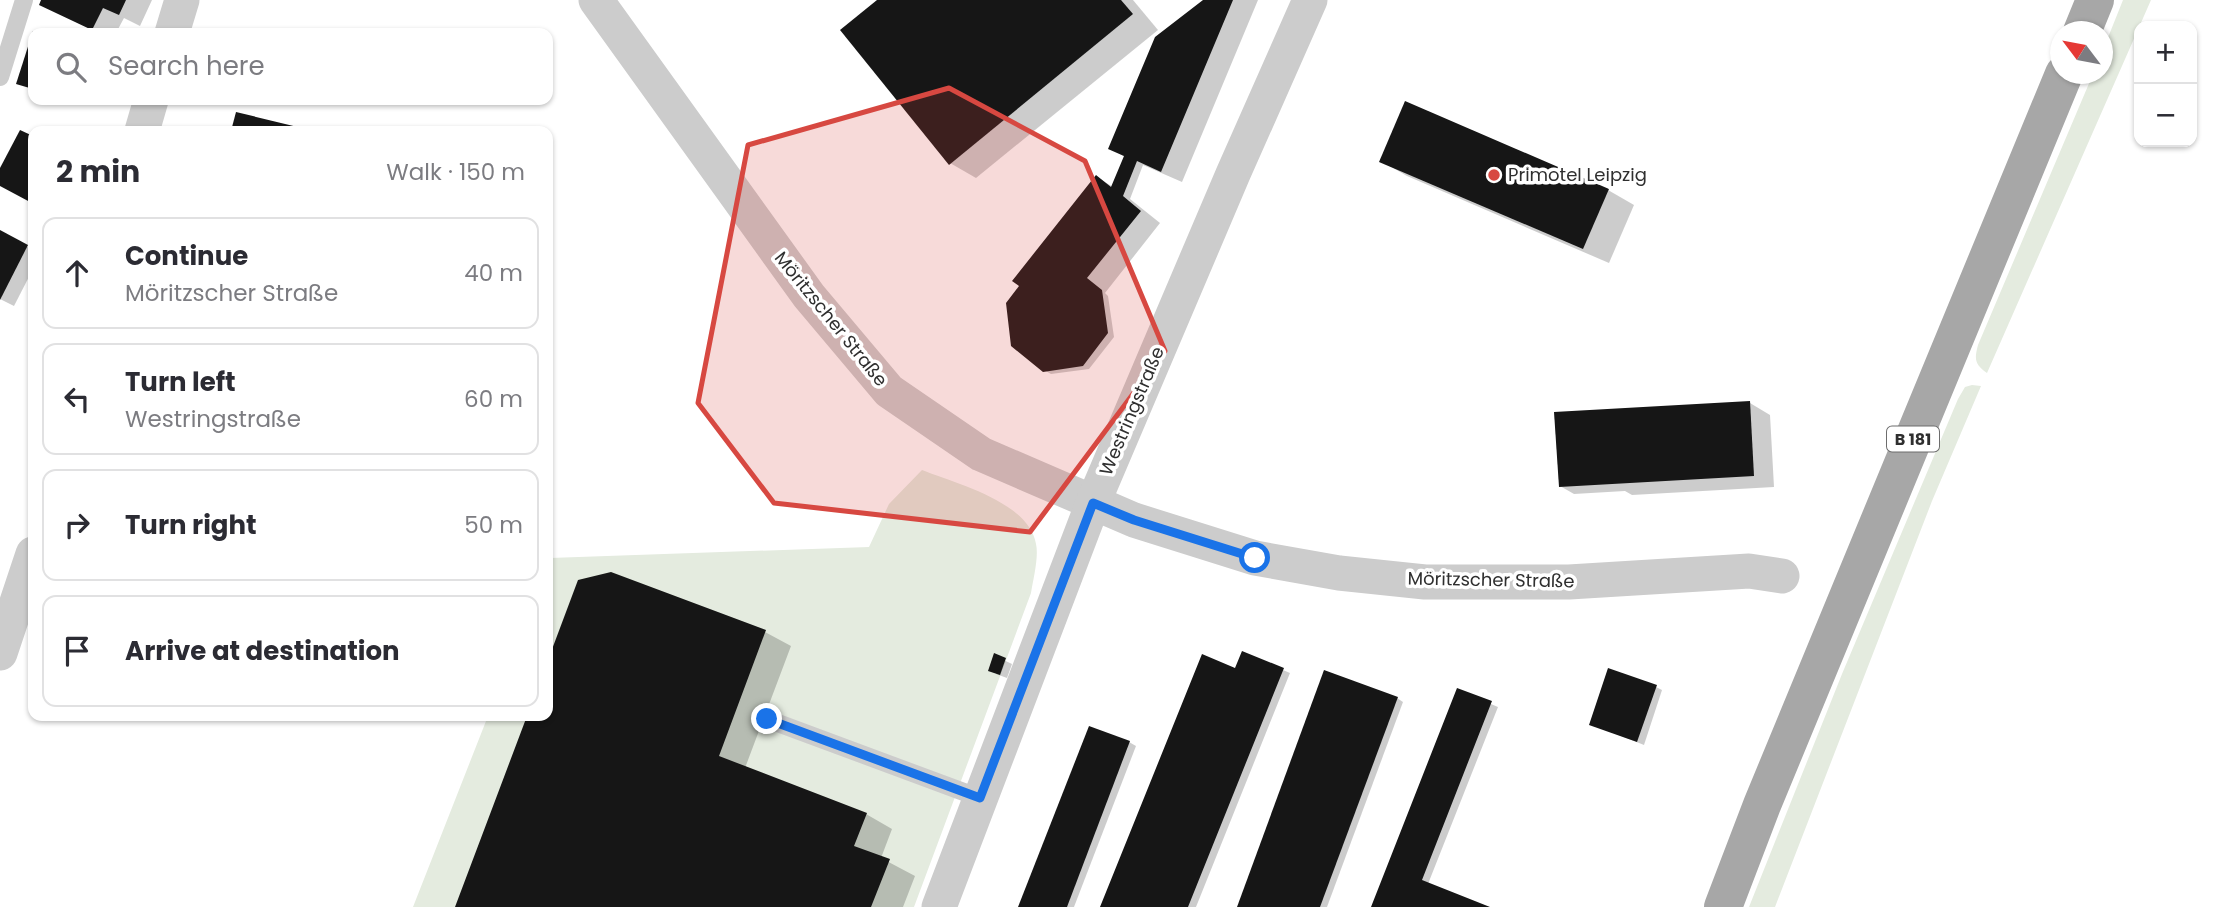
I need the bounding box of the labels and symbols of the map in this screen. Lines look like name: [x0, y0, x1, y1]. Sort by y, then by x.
north arrow: [2050, 21, 2113, 84]
place label: Primotel Leipzig: [1508, 162, 1647, 187]
marker: Primotel Leipzig: [1486, 167, 1502, 183]
street label: Möritzscher Straße: [769, 246, 894, 391]
street label: Westringstraße: [1093, 343, 1170, 479]
road number: B 181: [1887, 426, 1939, 452]
route start: [1239, 542, 1270, 573]
street label: Möritzscher Straße: [1407, 566, 1575, 593]
route end: [751, 703, 782, 734]

